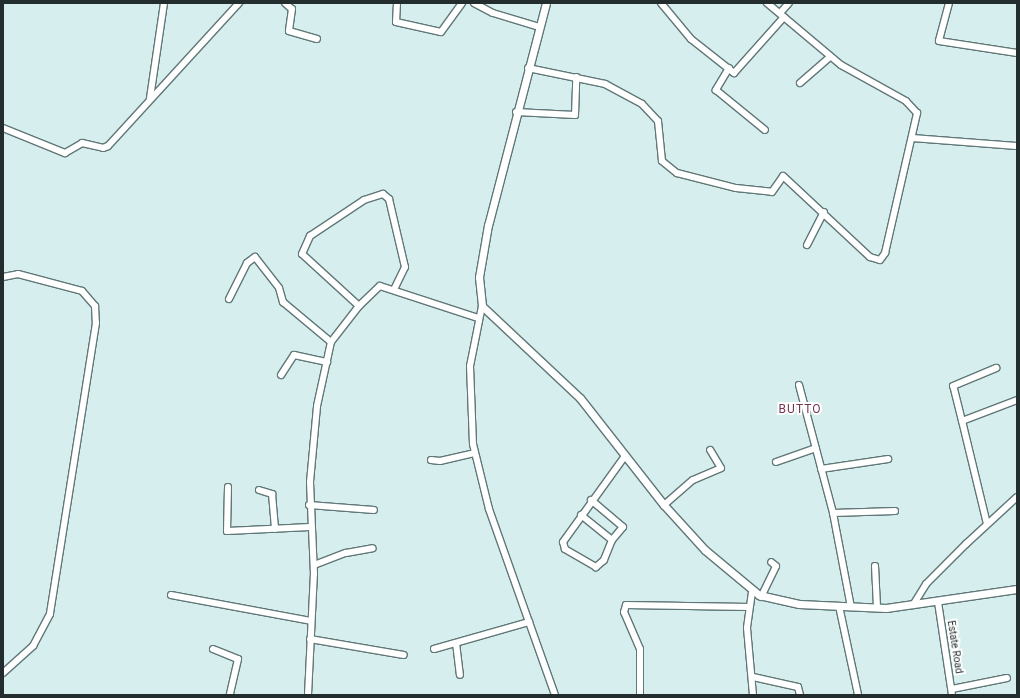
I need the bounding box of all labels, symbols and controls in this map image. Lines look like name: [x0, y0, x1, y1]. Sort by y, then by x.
district label: BUTTO: [779, 403, 821, 417]
street label: Estate Road: [945, 620, 965, 674]

